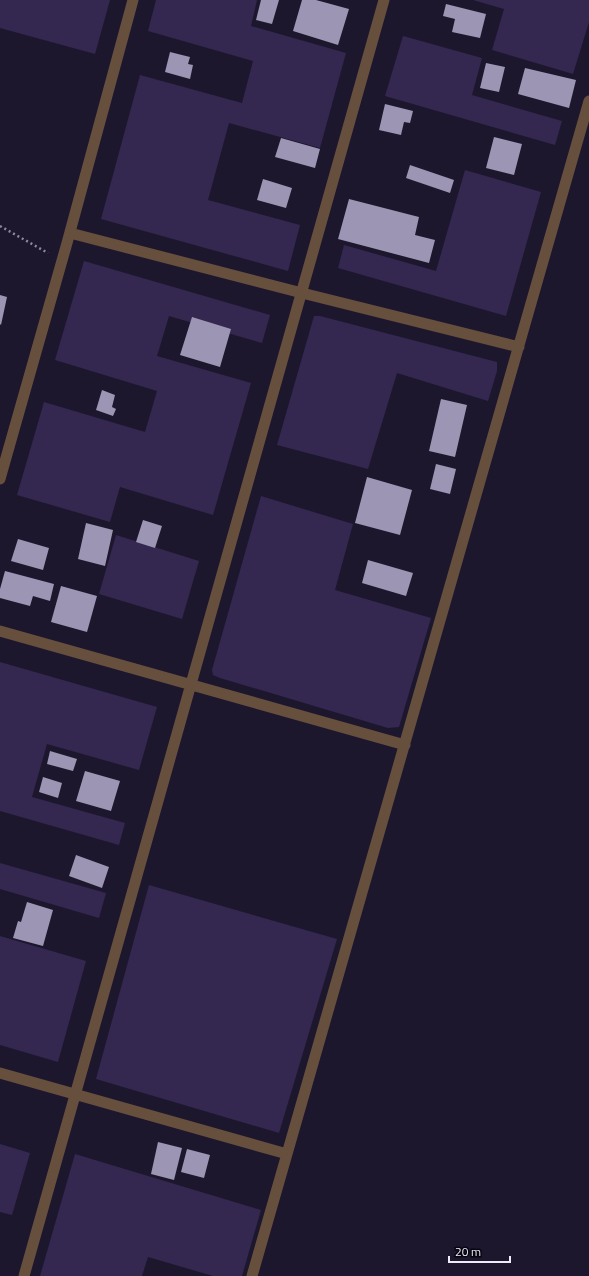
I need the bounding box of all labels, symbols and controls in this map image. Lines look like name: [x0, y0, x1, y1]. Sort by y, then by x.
scale bar: [449, 1238, 510, 1264]
text: 20 m: [455, 1242, 481, 1261]

